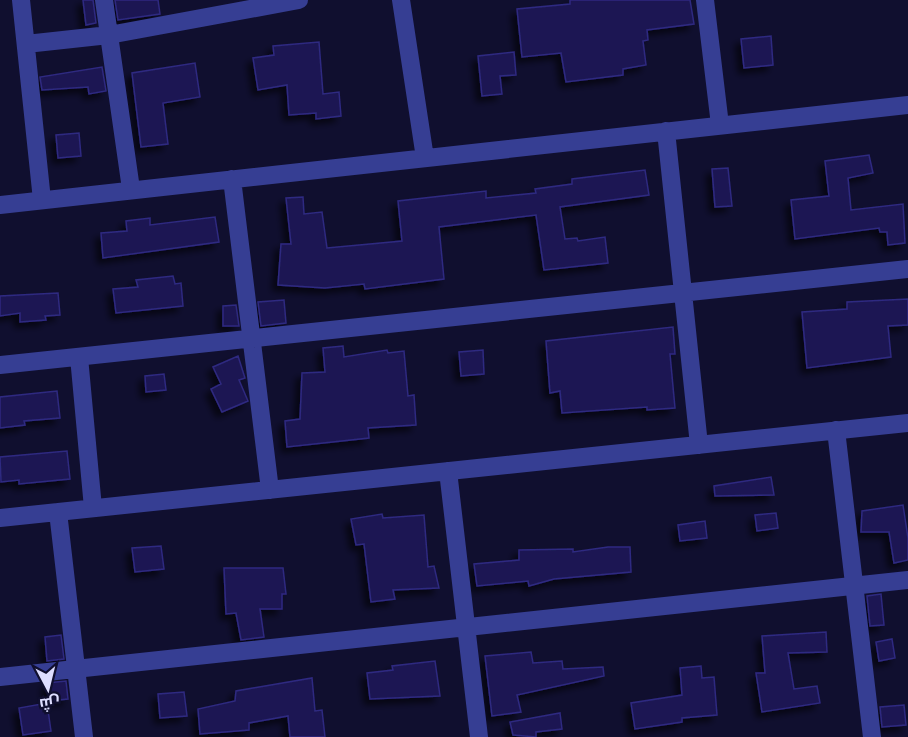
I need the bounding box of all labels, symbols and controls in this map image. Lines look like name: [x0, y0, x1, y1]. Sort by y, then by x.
north arrow: [18, 659, 78, 719]
text: ش: [38, 692, 61, 713]

